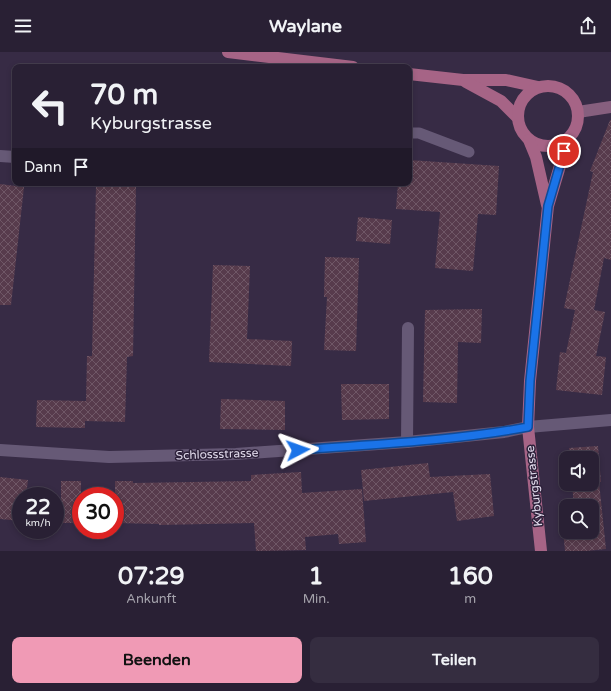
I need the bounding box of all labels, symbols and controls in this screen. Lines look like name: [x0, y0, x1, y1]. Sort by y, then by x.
icon: menu: [12, 15, 34, 37]
text: Waylane: [269, 15, 342, 37]
icon: share: [577, 15, 599, 37]
text: 70 m: [90, 78, 158, 112]
icon: left: [24, 80, 76, 132]
text: Kyburgstrasse: [90, 112, 212, 134]
pin: [547, 134, 581, 168]
icon: arrive: [553, 140, 575, 162]
icon: arrive: [70, 156, 92, 178]
text: Dann: [24, 158, 62, 176]
position arrow: [277, 429, 319, 471]
street label: Kyburgstrasse: [523, 445, 545, 527]
street label: Schlossstrasse: [175, 446, 259, 462]
map controls: [559, 451, 599, 539]
button: sound: [559, 451, 599, 491]
speed limit sign: 30: [72, 487, 124, 539]
text: 22: [25, 496, 51, 520]
button: search: [559, 499, 599, 539]
text: km/h: [25, 517, 51, 529]
text: 07:29: [118, 562, 185, 591]
text: 1: [309, 562, 324, 591]
text: 160: [448, 562, 493, 591]
text: Ankunft: [126, 591, 176, 607]
text: Min.: [303, 591, 330, 607]
text: m: [464, 591, 476, 607]
button: Beenden: [12, 637, 302, 683]
button: Teilen: [310, 637, 599, 683]

